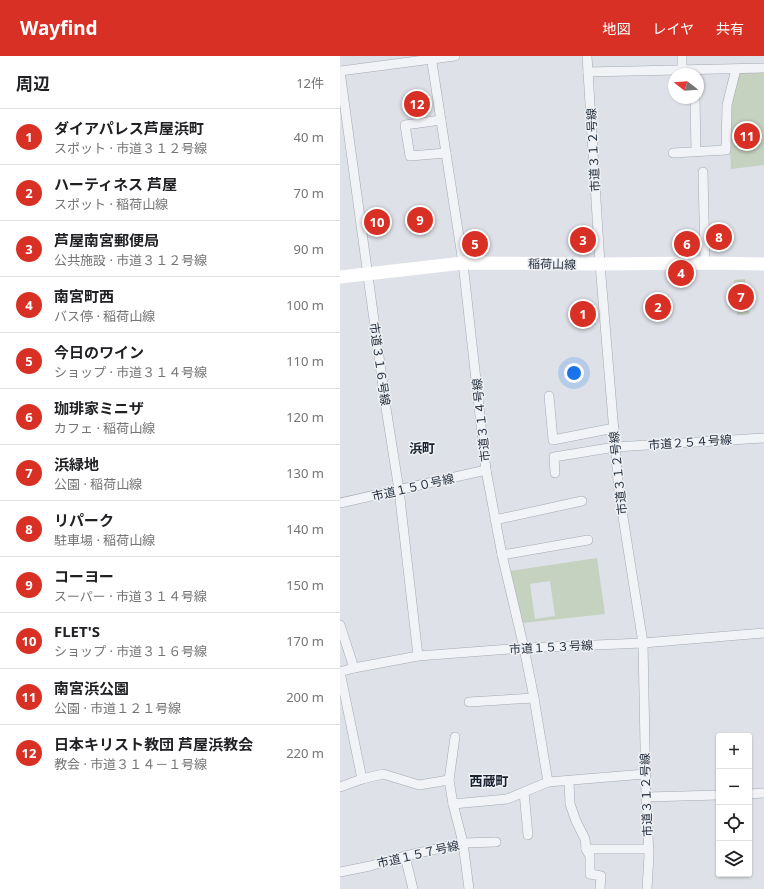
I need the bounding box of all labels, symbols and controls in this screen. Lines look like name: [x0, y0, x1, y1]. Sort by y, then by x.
text: Wayfind: [20, 15, 98, 41]
text: 地図: [602, 19, 630, 38]
text: レイヤ: [652, 19, 694, 38]
text: 共有: [716, 19, 744, 38]
north arrow: [668, 68, 704, 104]
text: 周辺: [16, 72, 50, 95]
text: 12件: [296, 74, 324, 92]
pin: 12: [404, 89, 430, 119]
street label: 市道３１２号線: [582, 108, 604, 192]
text: ダイアパレス芦屋浜町: [54, 118, 204, 138]
pin: 11: [734, 121, 760, 151]
text: 1: [25, 128, 33, 146]
text: 40 m: [294, 128, 324, 146]
text: スポット · 市道３１２号線: [54, 139, 207, 157]
text: ハーティネス 芦屋: [54, 174, 177, 194]
text: 2: [25, 184, 33, 202]
text: 70 m: [294, 184, 324, 202]
text: スポット · 稲荷山線: [54, 195, 168, 213]
pin: 9: [407, 205, 433, 235]
pin: 10: [364, 207, 390, 237]
pin: 8: [706, 222, 732, 252]
pin: 3: [570, 225, 596, 255]
pin: 5: [462, 229, 488, 259]
pin: 6: [674, 229, 700, 259]
text: 芦屋南宮郵便局: [54, 230, 159, 250]
text: 3: [25, 240, 33, 258]
text: 90 m: [294, 240, 324, 258]
text: 公共施設 · 市道３１２号線: [54, 251, 207, 269]
street label: 稲荷山線: [528, 255, 576, 273]
pin: 4: [668, 258, 694, 288]
pin: 7: [728, 282, 754, 312]
text: 南宮町西: [54, 286, 114, 306]
pin: 2: [645, 292, 671, 322]
text: 4: [25, 296, 33, 314]
text: 100 m: [286, 296, 324, 314]
pin: 1: [570, 299, 596, 329]
text: バス停 · 稲荷山線: [54, 307, 155, 325]
street label: 市道３１６号線: [366, 321, 394, 407]
text: 今日のワイン: [54, 342, 144, 362]
text: 5: [25, 352, 33, 370]
text: 110 m: [286, 352, 324, 370]
text: ショップ · 市道３１４号線: [54, 363, 207, 381]
your location: [564, 363, 584, 383]
street label: 市道３１４号線: [468, 377, 494, 463]
text: 珈琲家ミニザ: [54, 398, 144, 418]
text: 6: [25, 408, 33, 426]
text: 120 m: [286, 408, 324, 426]
text: カフェ · 稲荷山線: [54, 419, 155, 437]
street label: 市道３１２号線: [605, 430, 631, 516]
street label: 市道２５４号線: [648, 431, 732, 453]
district label: 浜町: [409, 439, 435, 457]
text: 浜緑地: [54, 454, 99, 474]
text: 7: [25, 464, 33, 482]
text: 130 m: [286, 464, 324, 482]
street label: 市道１５０号線: [370, 469, 456, 505]
text: 公園 · 稲荷山線: [54, 475, 142, 493]
text: リパーク: [54, 510, 114, 530]
text: 8: [25, 520, 33, 538]
text: 140 m: [286, 520, 324, 538]
text: 駐車場 · 稲荷山線: [54, 531, 155, 549]
text: コーヨー: [54, 566, 114, 586]
text: 9: [25, 576, 33, 594]
text: 150 m: [286, 576, 324, 594]
text: スーパー · 市道３１４号線: [54, 587, 207, 605]
text: FLET'S: [54, 621, 100, 641]
text: 10: [22, 632, 36, 650]
text: 170 m: [286, 632, 324, 650]
street label: 市道１５３号線: [509, 636, 593, 658]
text: ショップ · 市道３１６号線: [54, 642, 207, 660]
text: 南宮浜公園: [54, 678, 129, 698]
text: 11: [22, 688, 36, 706]
text: 200 m: [286, 688, 324, 706]
text: 公園 · 市道１２１号線: [54, 699, 181, 717]
map controls: [716, 733, 752, 877]
button: +: [716, 733, 752, 769]
text: 日本キリスト教団 芦屋浜教会: [54, 734, 253, 754]
text: 12: [22, 744, 36, 762]
text: 220 m: [286, 744, 324, 762]
street label: 市道３１２号線: [636, 753, 656, 837]
text: 教会 · 市道３１４－１号線: [54, 755, 207, 773]
button: −: [716, 769, 752, 805]
district label: 西蔵町: [469, 772, 509, 790]
button: locate: [716, 805, 752, 841]
street label: 市道１５７号線: [375, 836, 461, 872]
button: layers: [716, 841, 752, 877]

